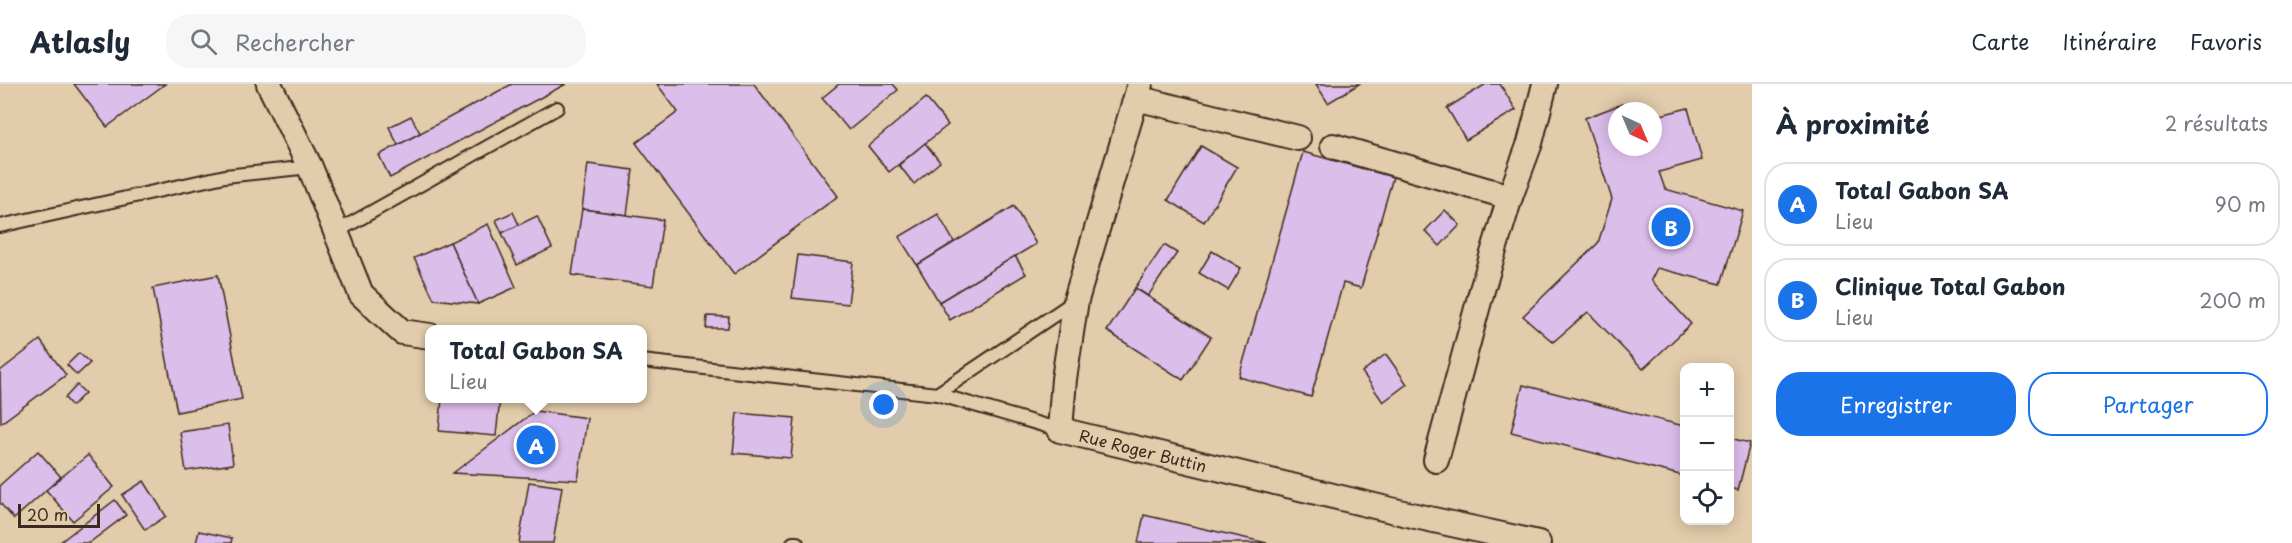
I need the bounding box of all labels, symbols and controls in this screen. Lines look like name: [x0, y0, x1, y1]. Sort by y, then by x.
search box: [166, 14, 586, 68]
text: Atlasly: [30, 20, 130, 63]
icon: search: [187, 25, 220, 58]
text: Rechercher: [235, 25, 355, 58]
text: Carte: [1971, 25, 2030, 57]
text: Itinéraire: [2063, 25, 2157, 57]
text: Favoris: [2190, 25, 2262, 57]
north arrow: [1608, 102, 1662, 156]
text: À proximité: [1776, 104, 1930, 143]
text: 2 résultats: [2165, 108, 2268, 138]
text: Total Gabon SA: [1835, 173, 2009, 206]
text: A: [1790, 189, 1805, 219]
text: 90 m: [2215, 189, 2266, 219]
pin: B: [1652, 204, 1690, 250]
text: Lieu: [1835, 206, 1873, 236]
text: Clinique Total Gabon: [1835, 269, 2066, 302]
text: B: [1791, 285, 1804, 315]
text: 200 m: [2199, 285, 2266, 315]
text: Lieu: [1835, 302, 1873, 332]
popup: [425, 325, 647, 403]
text: Total Gabon SA: [449, 333, 623, 366]
map controls: [1680, 363, 1734, 525]
button: +: [1680, 363, 1734, 417]
text: Lieu: [449, 366, 488, 396]
button: Enregistrer: [1776, 372, 2016, 436]
button: Partager: [2028, 372, 2268, 436]
your location: [869, 390, 898, 419]
button: −: [1680, 417, 1734, 471]
pin: A: [516, 422, 556, 468]
street label: Rue Roger Buttin: [1077, 423, 1209, 477]
button: locate: [1680, 471, 1734, 525]
scale bar: [18, 501, 100, 528]
text: 20 m: [27, 502, 68, 526]

